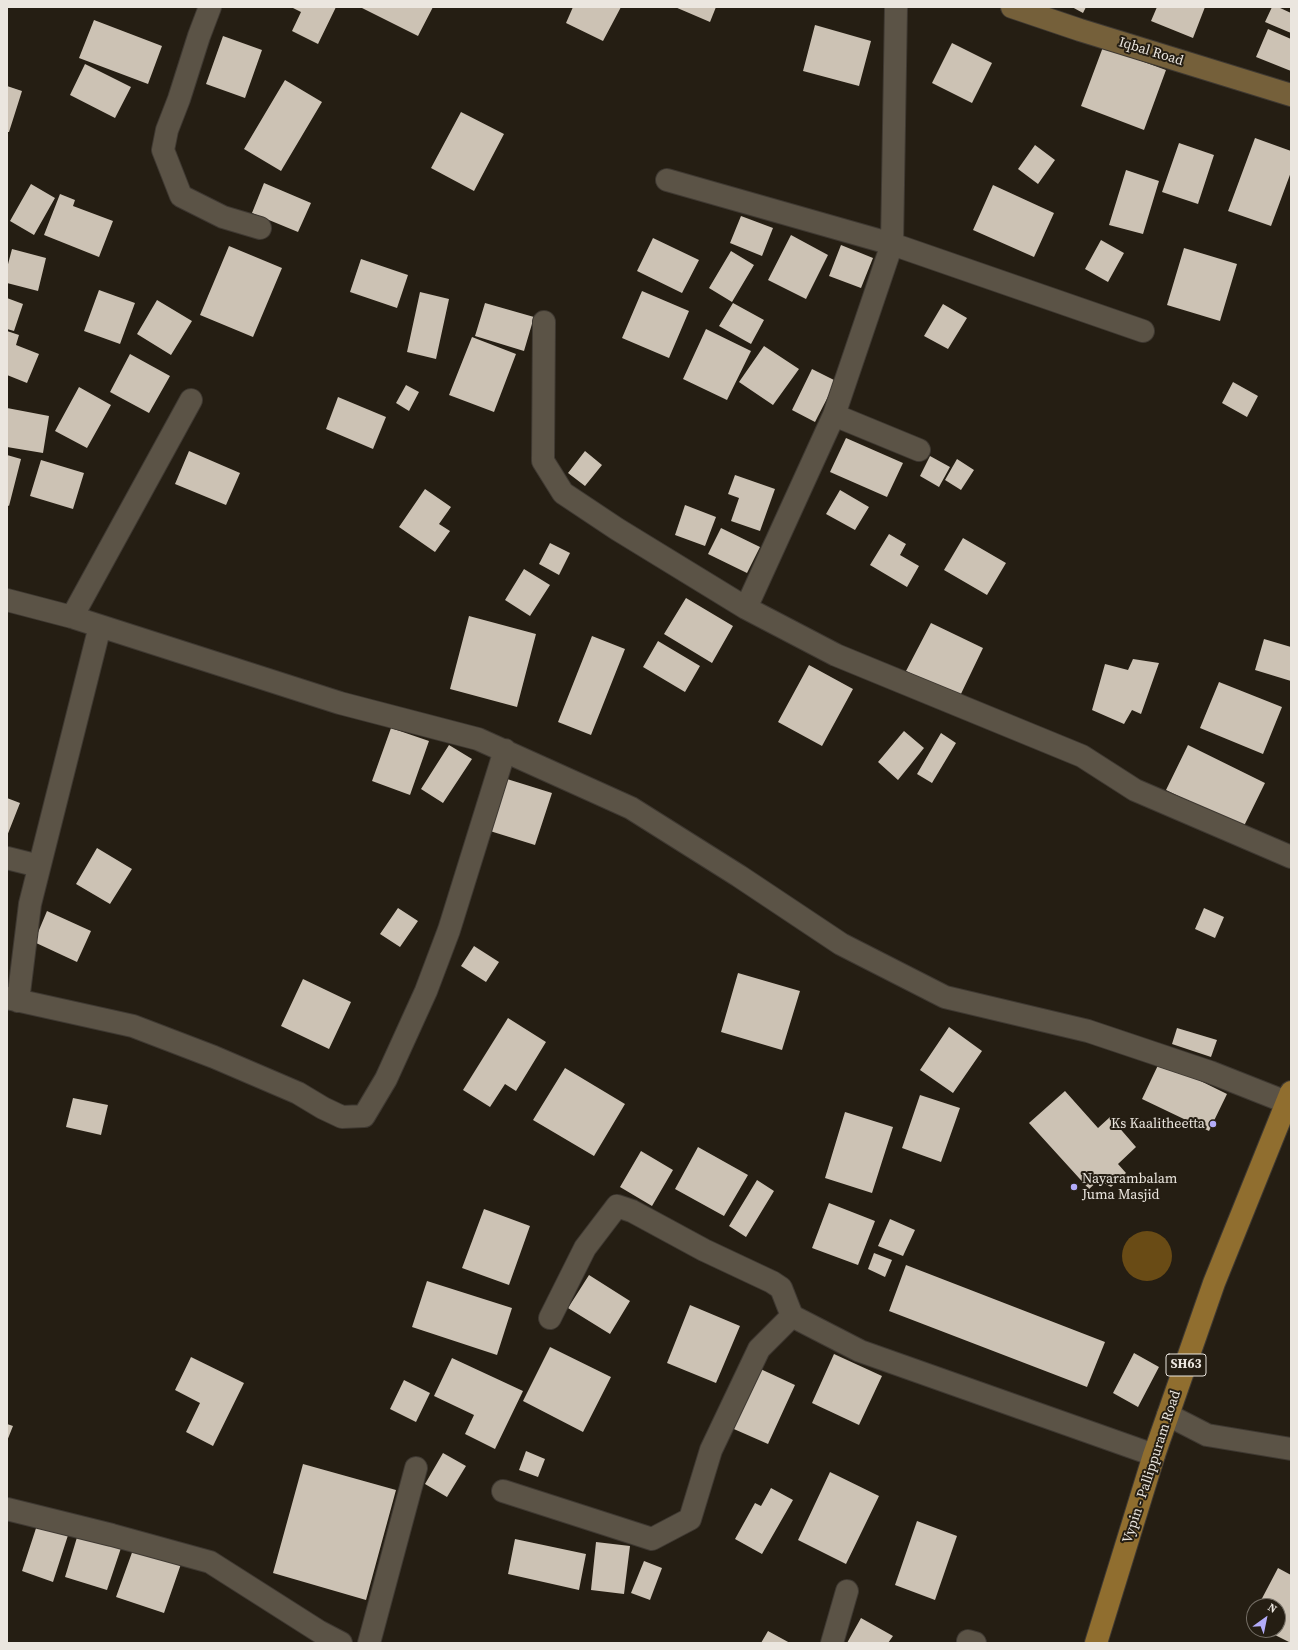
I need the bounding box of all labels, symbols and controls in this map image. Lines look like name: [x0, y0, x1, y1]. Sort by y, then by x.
street label: Iqbal Road: [1117, 34, 1185, 70]
place label: Ks Kaalitheetta: [1111, 1116, 1205, 1132]
marker: Ks Kaalitheetta: [1208, 1119, 1218, 1129]
place label: Nayarambalam Juma Masjid: [1082, 1171, 1177, 1204]
marker: Nayarambalam Juma Masjid: [1069, 1182, 1079, 1192]
road number: SH63: [1166, 1354, 1206, 1376]
street label: Vypin - Pallippuram Road: [1119, 1388, 1185, 1546]
north arrow: [1246, 1598, 1286, 1638]
text: N: [1265, 1600, 1280, 1617]

